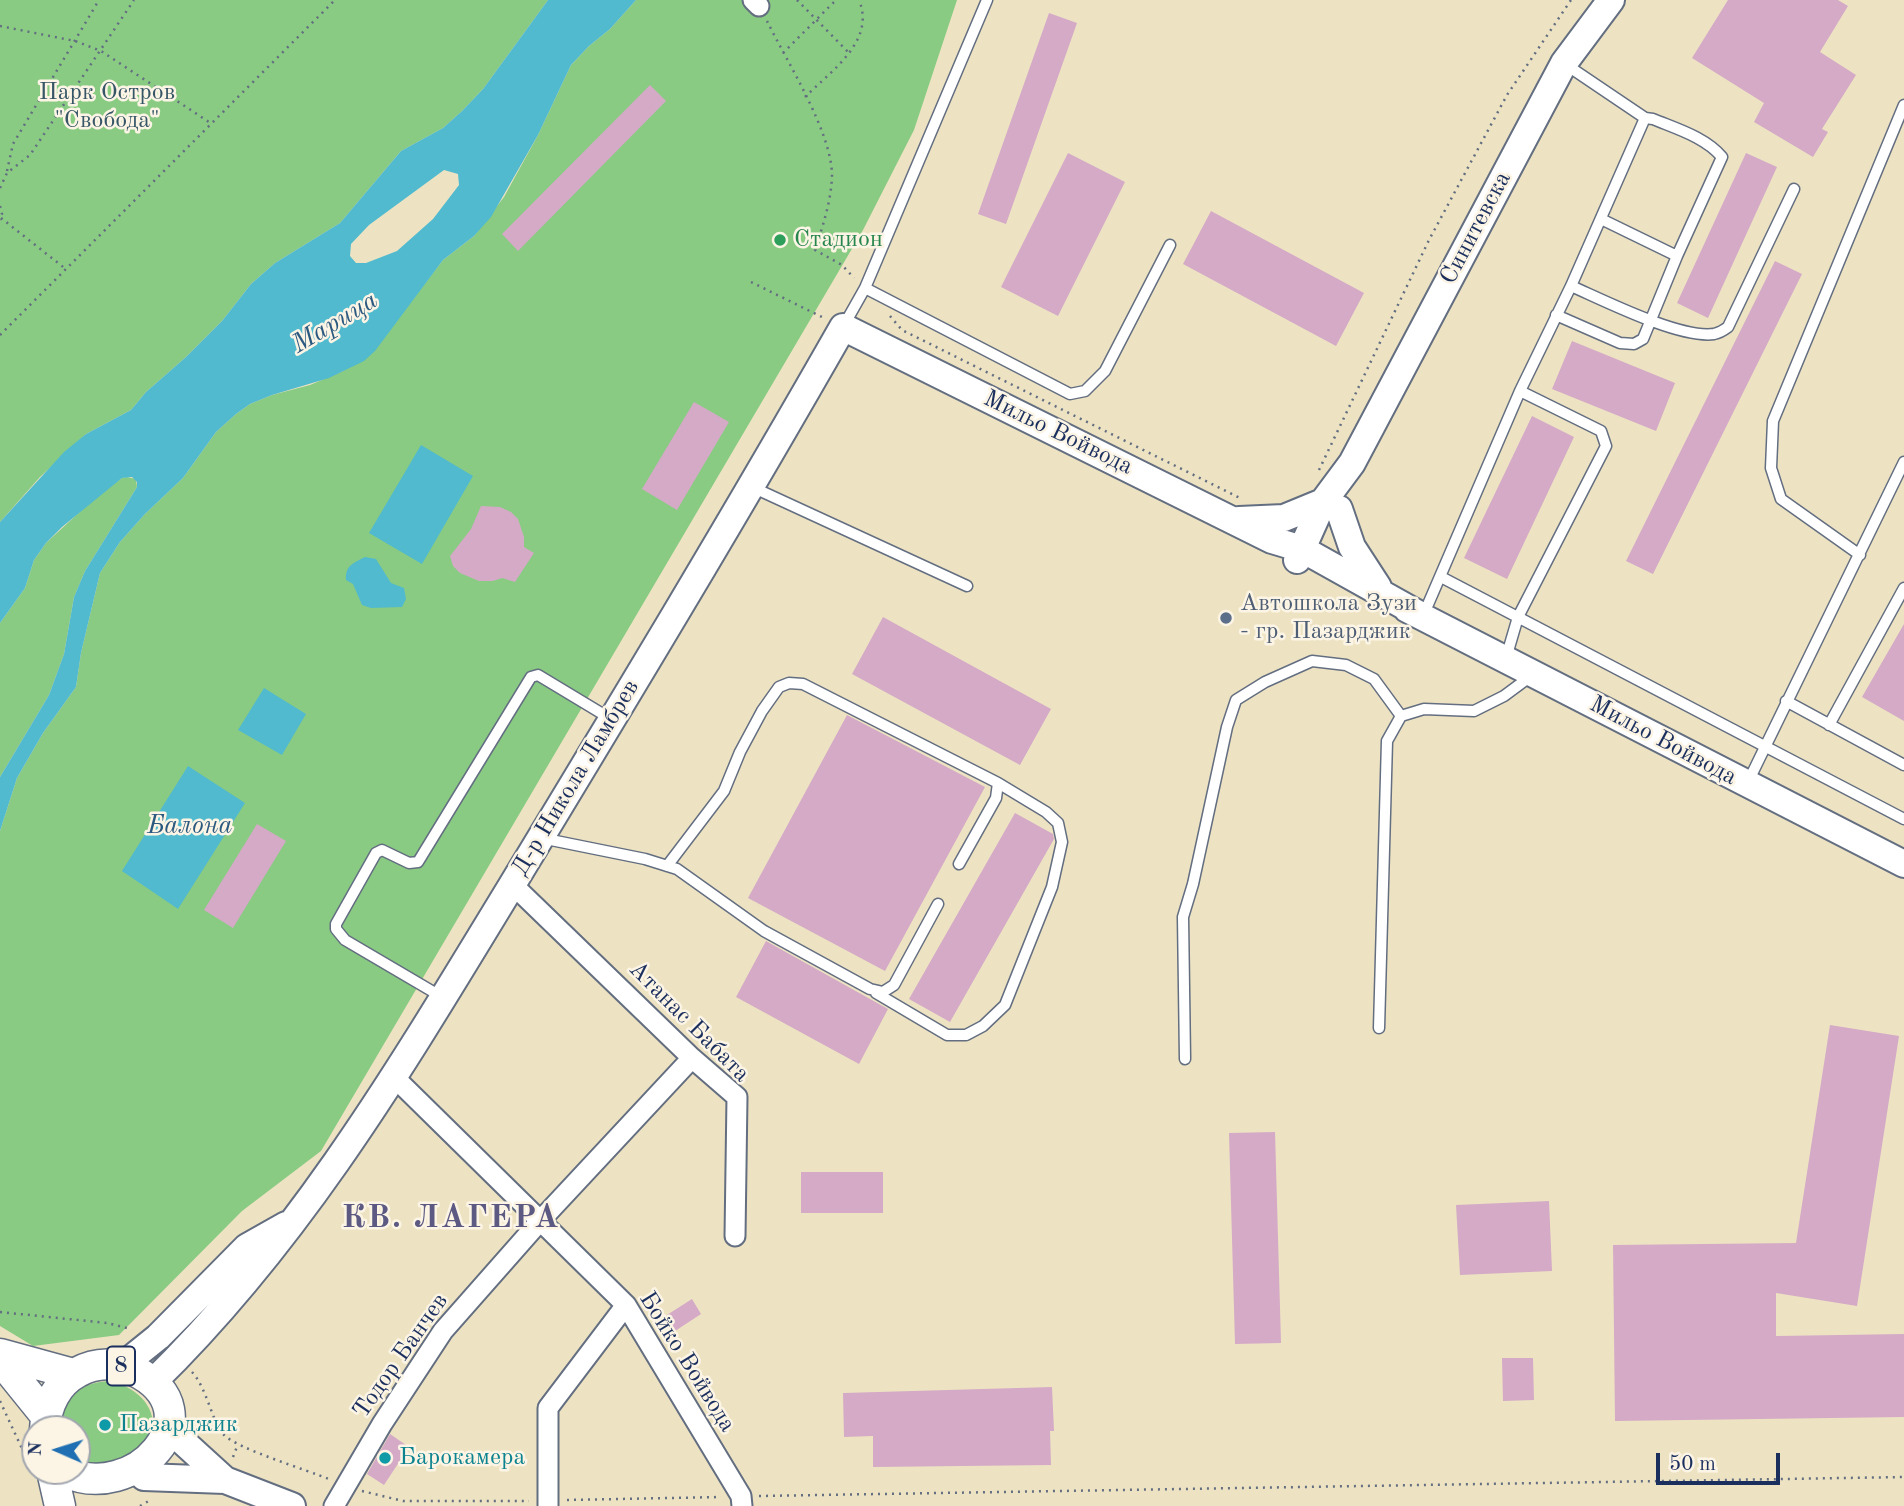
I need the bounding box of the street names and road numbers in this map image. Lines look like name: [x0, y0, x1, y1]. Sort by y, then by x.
street label: Синитевска: [1434, 167, 1518, 289]
street label: Мильо Войвода: [979, 384, 1137, 482]
street label: Д-р Никола Ламбрев: [506, 675, 646, 881]
street label: Мильо Войвода: [1584, 690, 1742, 792]
street label: Атанас Бабата: [622, 955, 756, 1089]
street label: Бойко Войвода: [632, 1286, 742, 1438]
street label: Тодор Банчев: [347, 1288, 455, 1424]
road number: 8: [107, 1346, 135, 1386]

